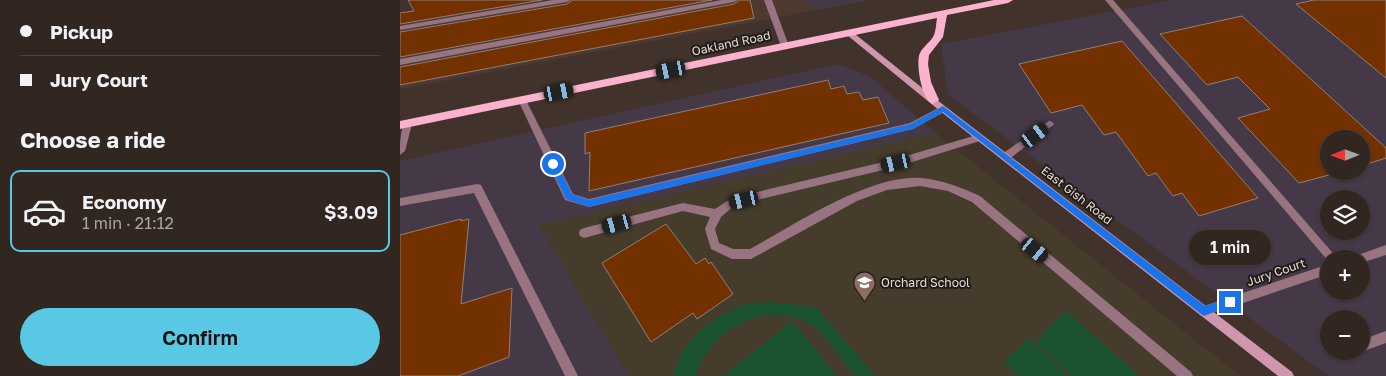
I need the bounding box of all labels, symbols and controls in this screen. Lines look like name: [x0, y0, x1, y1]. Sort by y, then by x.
text: Pickup: [50, 20, 113, 43]
street label: Oakland Road: [690, 27, 772, 59]
car: [654, 60, 687, 80]
text: Jury Court: [50, 68, 148, 91]
car: [542, 82, 575, 102]
car: [1018, 120, 1051, 150]
text: Choose a ride: [20, 126, 166, 153]
north arrow: [1320, 130, 1370, 180]
map controls: [1320, 130, 1370, 360]
car: [879, 152, 912, 174]
route start: [542, 153, 564, 175]
street label: East Gish Road: [1039, 163, 1115, 227]
icon: car: [22, 189, 67, 234]
car: [727, 189, 760, 211]
text: Economy: [82, 190, 167, 213]
button: layers: [1320, 190, 1370, 240]
text: $3.09: [324, 200, 378, 223]
text: 1 min · 21:12: [82, 213, 174, 233]
car: [600, 213, 633, 235]
callout: 1 min: [1189, 230, 1271, 264]
car: [1018, 235, 1051, 265]
text: 1 min: [1210, 237, 1250, 257]
button: +: [1320, 250, 1370, 300]
street label: Jury Court: [1245, 255, 1307, 289]
school or university icon: Orchard School: [853, 270, 877, 301]
place label: Orchard School: [881, 275, 970, 290]
route end: [1219, 291, 1241, 313]
button: Confirm: [20, 308, 380, 366]
button: −: [1320, 310, 1370, 360]

